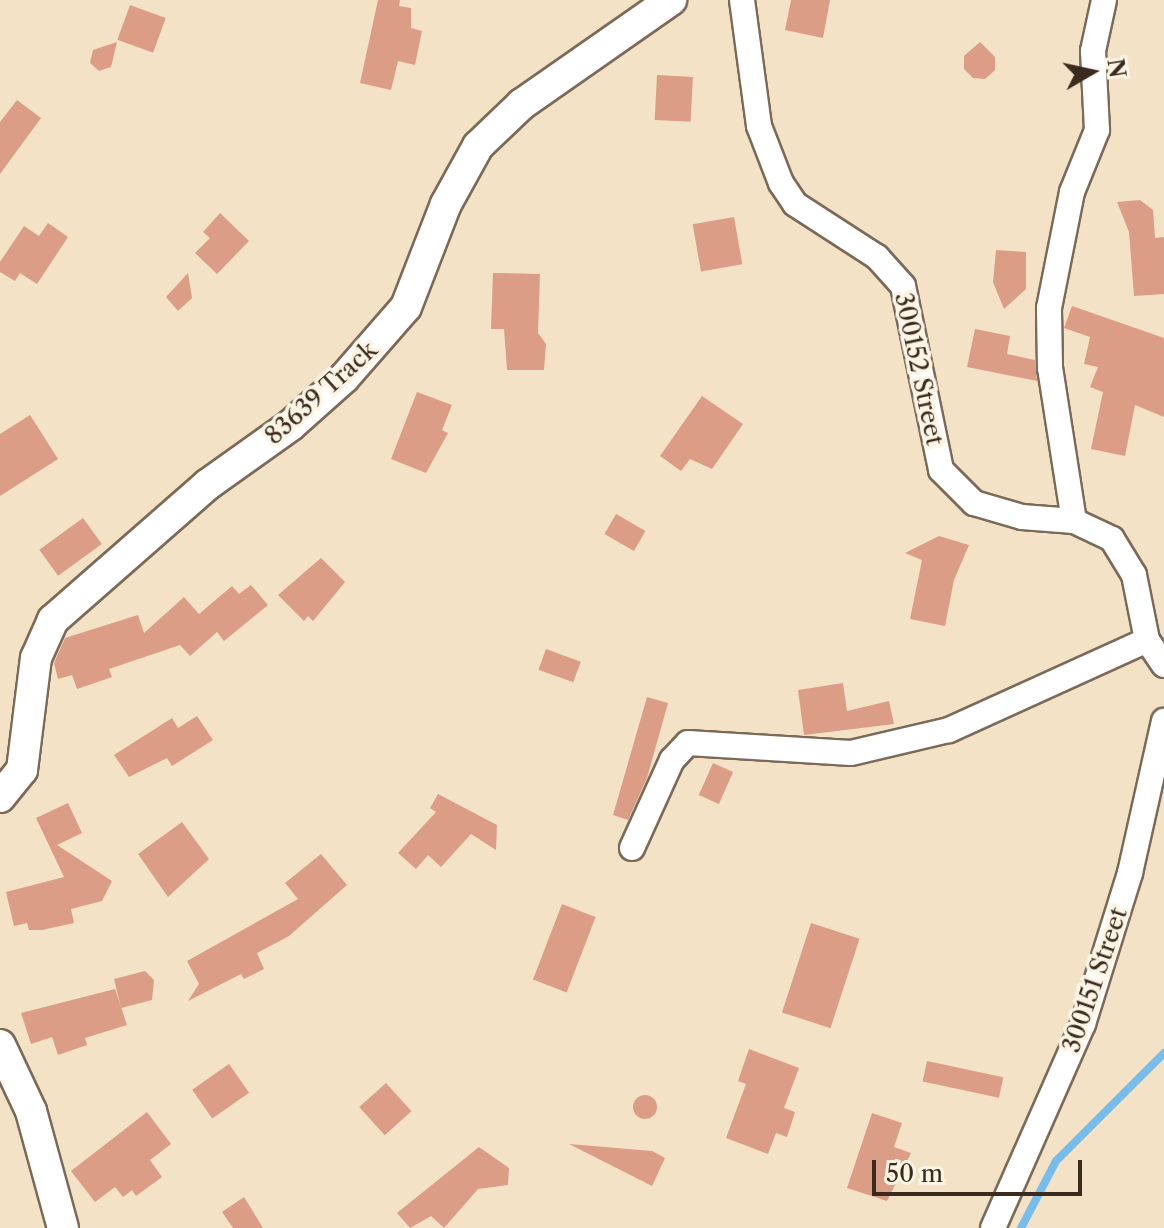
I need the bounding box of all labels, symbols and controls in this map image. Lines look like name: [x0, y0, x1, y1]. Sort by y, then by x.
north arrow: [1052, 32, 1132, 112]
text: N: [1101, 57, 1131, 80]
street label: 300152 Street: [889, 290, 949, 448]
street label: 83639 Track: [259, 335, 383, 451]
street label: 300151 Street: [1057, 904, 1133, 1056]
scale bar: [876, 1144, 1086, 1194]
text: 50 m: [886, 1159, 943, 1188]

